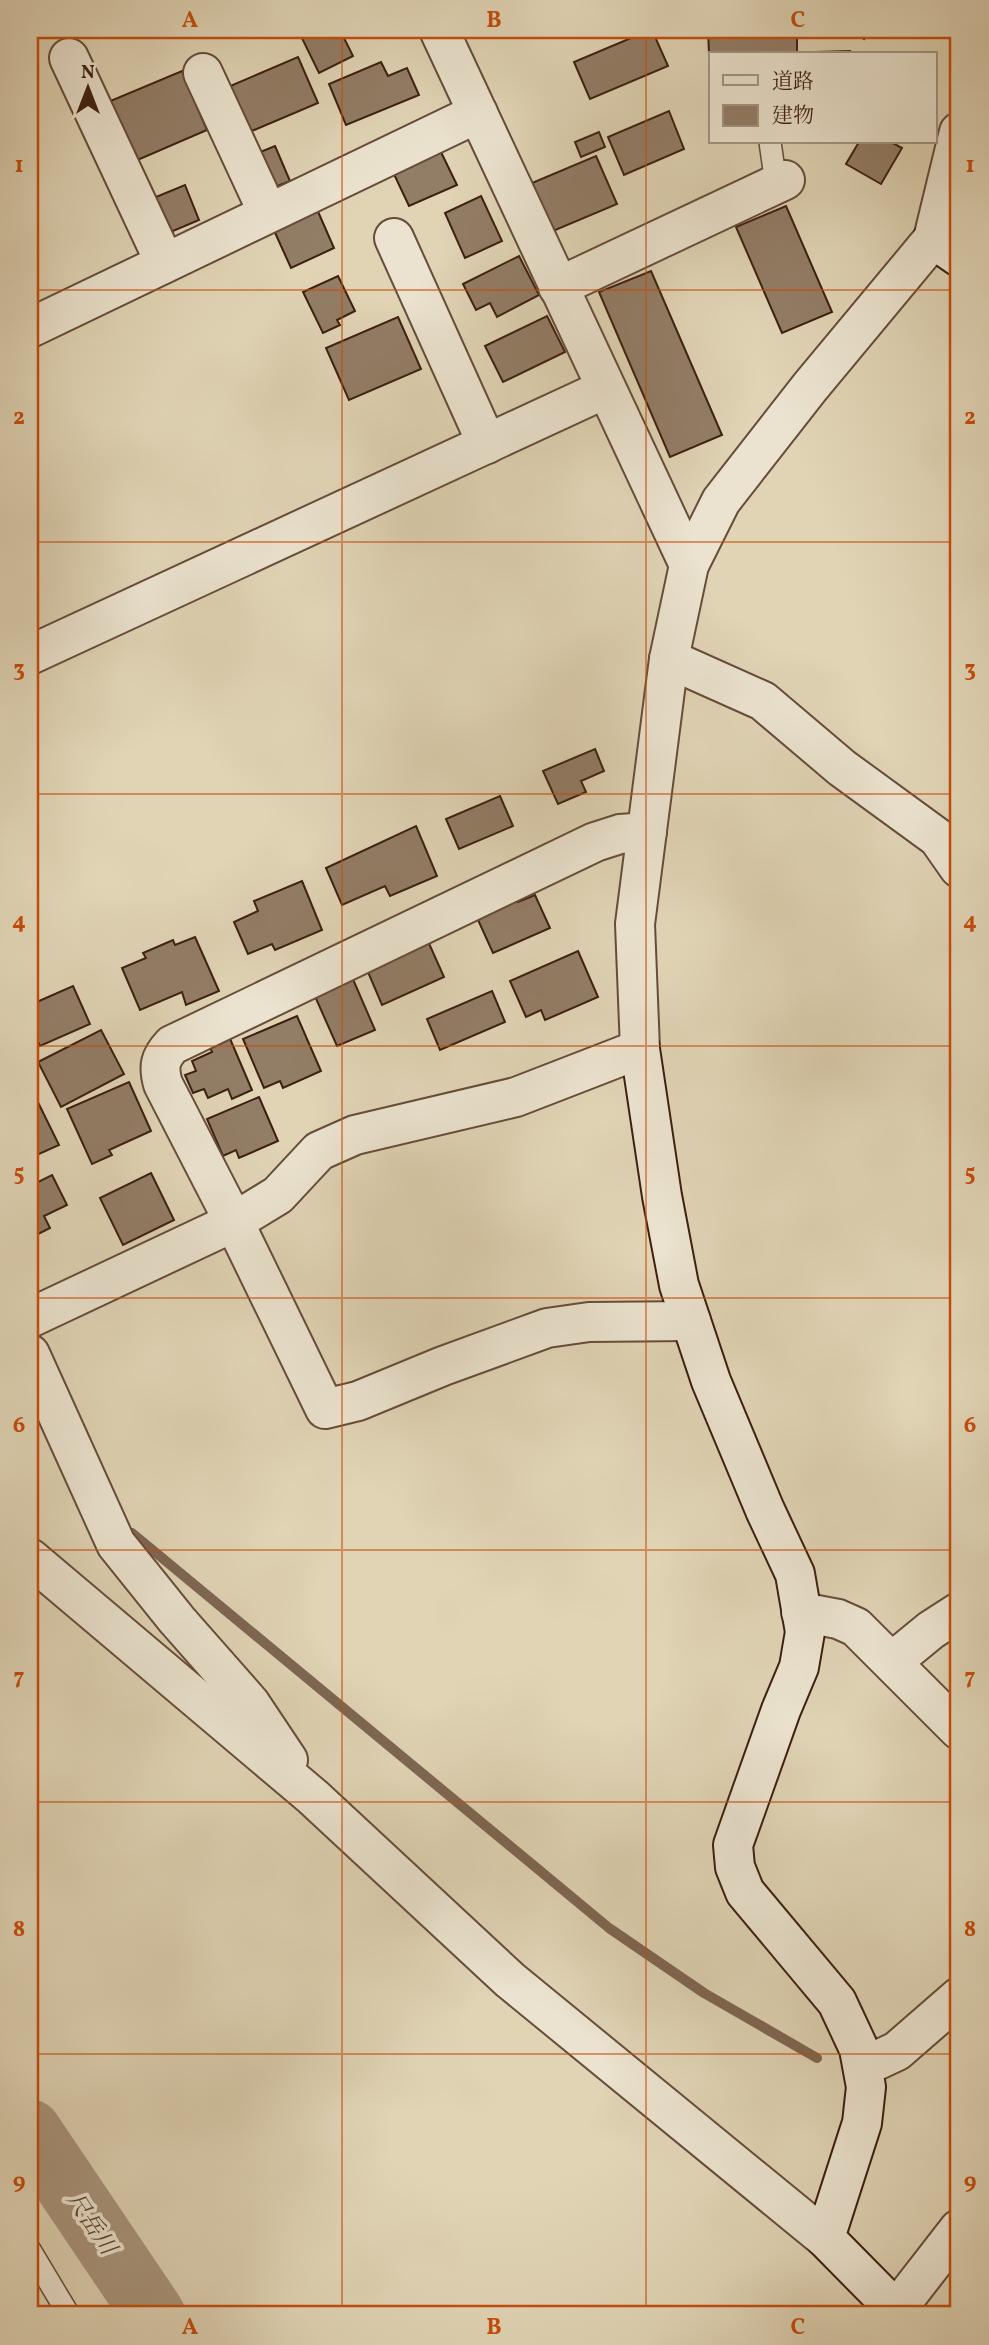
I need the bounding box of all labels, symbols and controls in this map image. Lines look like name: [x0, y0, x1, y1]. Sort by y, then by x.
text: A: [182, 5, 198, 37]
text: B: [486, 5, 502, 37]
text: C: [791, 5, 805, 37]
north arrow: [52, 52, 122, 122]
legend: [709, 52, 936, 144]
text: N: [81, 60, 95, 86]
text: 道路: [772, 68, 814, 97]
text: 建物: [772, 102, 814, 131]
text: 1: [14, 150, 24, 182]
text: 1: [965, 150, 975, 182]
text: 2: [13, 402, 25, 434]
text: 2: [964, 402, 976, 434]
text: 3: [13, 654, 25, 686]
text: 3: [964, 654, 976, 686]
text: 4: [12, 906, 26, 938]
text: 4: [963, 906, 977, 938]
text: 5: [13, 1158, 25, 1190]
text: 5: [964, 1158, 976, 1190]
text: 6: [13, 1410, 25, 1442]
text: 6: [964, 1410, 976, 1442]
text: 7: [14, 1662, 25, 1694]
text: 7: [965, 1662, 976, 1694]
text: 8: [13, 1914, 25, 1946]
text: 8: [964, 1914, 976, 1946]
text: 9: [13, 2166, 25, 2198]
text: 9: [964, 2166, 976, 2198]
water label: 尺岳川: [58, 2187, 125, 2264]
text: A: [182, 2312, 198, 2344]
text: B: [486, 2312, 502, 2344]
text: C: [791, 2312, 805, 2344]

